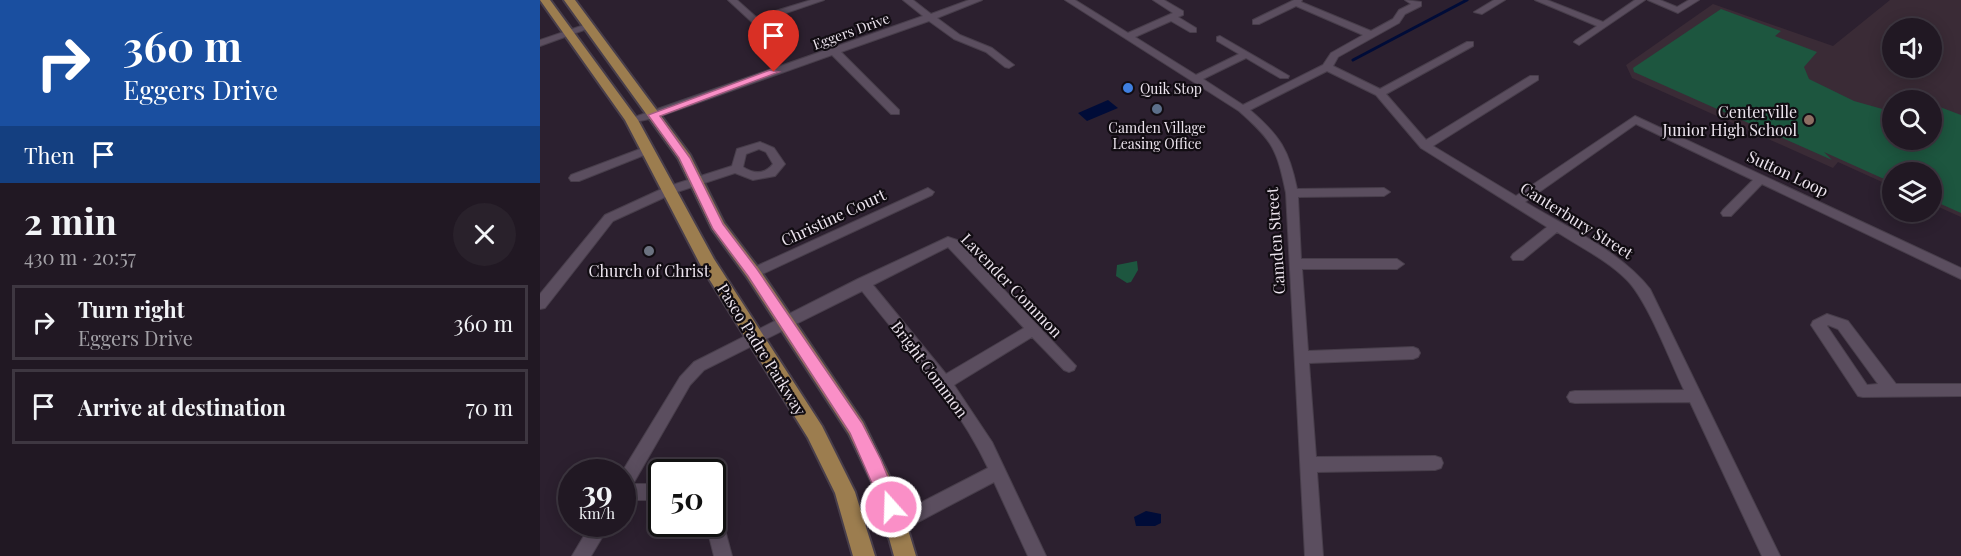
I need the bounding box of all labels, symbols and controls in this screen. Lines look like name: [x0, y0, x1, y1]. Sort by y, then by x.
street label: Eggers Drive: [810, 8, 892, 54]
pin: [748, 10, 799, 72]
text: 360 m: [123, 17, 242, 73]
map controls: [1882, 18, 1942, 222]
button: sound: [1882, 18, 1942, 78]
icon: arrive: [757, 19, 790, 52]
icon: right: [24, 24, 102, 102]
text: Eggers Drive: [123, 71, 278, 107]
place label: Quik Stop: [1140, 79, 1202, 98]
marker: Quik Stop: [1121, 81, 1135, 95]
button: search: [1882, 90, 1942, 150]
place label: Centerville Junior High School: [1662, 101, 1797, 140]
marker: Camden Village Leasing Office: [1150, 102, 1164, 116]
marker: Centerville Junior High School: [1802, 113, 1816, 127]
place label: Camden Village Leasing Office: [1108, 118, 1206, 153]
icon: arrive: [87, 138, 120, 171]
text: Then: [24, 140, 75, 170]
street label: Sutton Loop: [1744, 145, 1832, 201]
button: layers: [1882, 162, 1942, 222]
street label: Canterbury Street: [1517, 177, 1638, 263]
street label: Christine Court: [777, 183, 889, 250]
street label: Camden Street: [1261, 187, 1289, 295]
text: 2 min: [24, 196, 117, 244]
button: close: [453, 203, 516, 266]
street label: Lavender Common: [957, 228, 1068, 342]
text: 430 m · 20:57: [24, 243, 136, 270]
marker: Church of Christ: [642, 244, 656, 258]
place label: Church of Christ: [589, 260, 710, 281]
street label: Paseo Padre Parkway: [713, 279, 811, 419]
text: Turn right: [78, 294, 184, 324]
icon: right: [27, 306, 60, 339]
text: 360 m: [453, 308, 513, 338]
street label: Bright Common: [887, 317, 973, 422]
text: Eggers Drive: [78, 324, 193, 351]
icon: arrive: [27, 390, 60, 423]
text: Arrive at destination: [78, 392, 286, 422]
text: 70 m: [466, 392, 513, 422]
speed limit sign: 50: [648, 459, 726, 537]
text: 39: [581, 471, 613, 511]
position arrow: [859, 475, 923, 539]
text: km/h: [579, 503, 615, 523]

